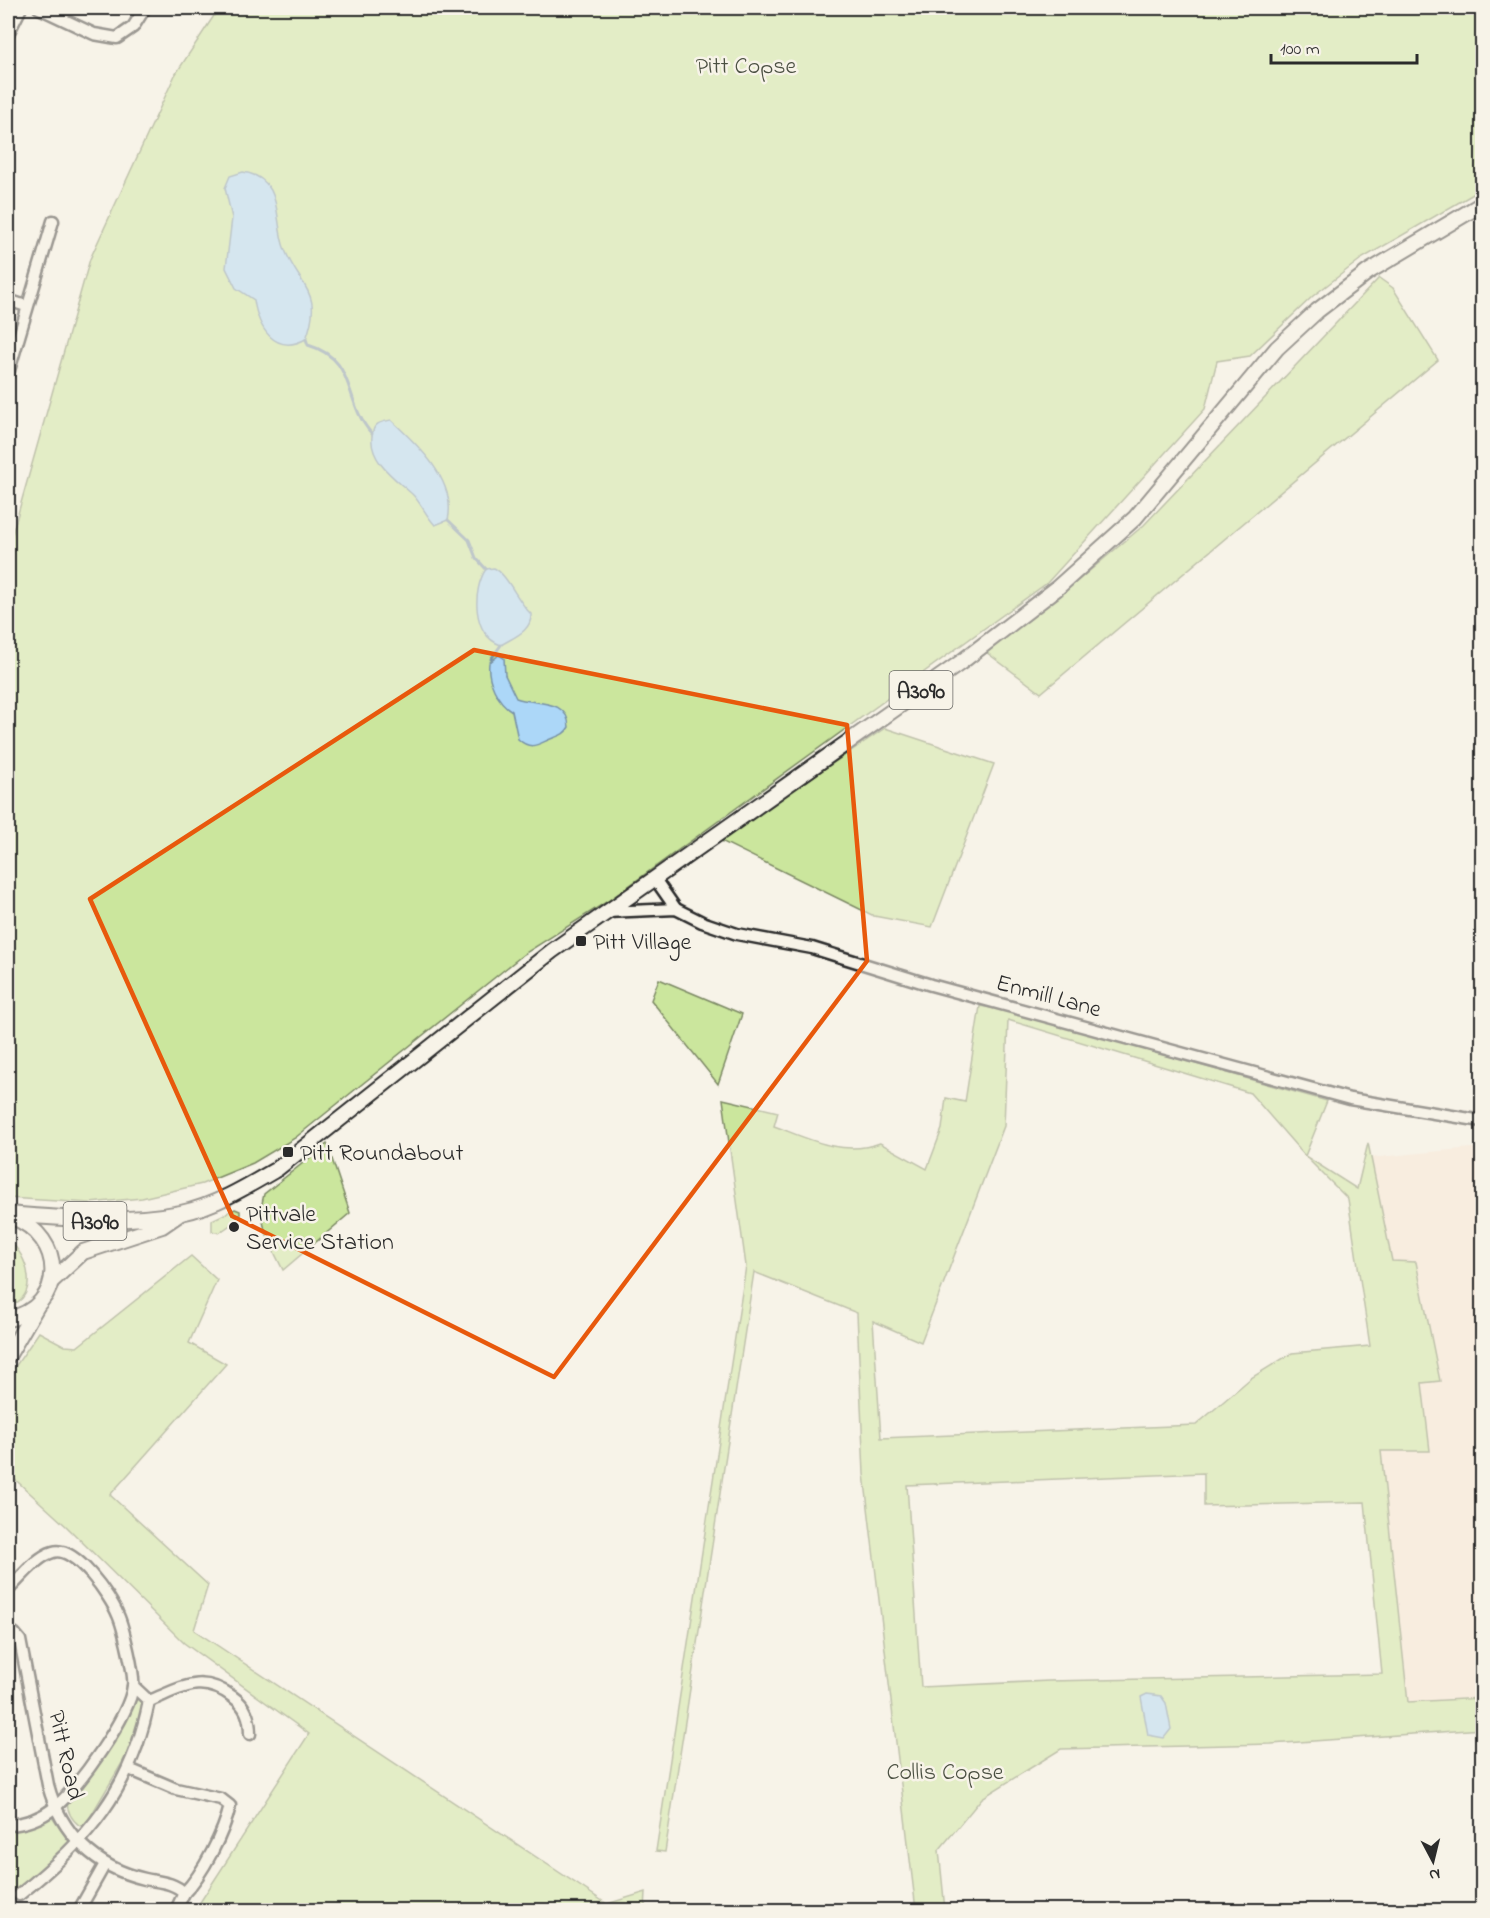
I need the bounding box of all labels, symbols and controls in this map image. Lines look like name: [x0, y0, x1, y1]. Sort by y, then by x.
scale bar: [1271, 27, 1416, 65]
text: 100 m: [1280, 37, 1320, 63]
park label: Pitt Copse: [696, 50, 797, 85]
road number: A3090: [890, 671, 952, 709]
place label: Pitt Village: [593, 926, 692, 961]
marker: Pitt Village: [574, 934, 588, 948]
street label: Enmill Lane: [992, 967, 1105, 1028]
place label: Pitt Roundabout: [300, 1137, 463, 1172]
marker: Pitt Roundabout: [281, 1145, 295, 1159]
place label: Pittvale Service Station: [246, 1198, 394, 1261]
road number: A3090: [64, 1202, 127, 1240]
marker: Pittvale Service Station: [227, 1220, 241, 1234]
street label: Pitt Road: [37, 1707, 92, 1804]
park label: Collis Copse: [886, 1756, 1004, 1791]
north arrow: [1403, 1831, 1463, 1891]
text: N: [1428, 1861, 1441, 1886]

